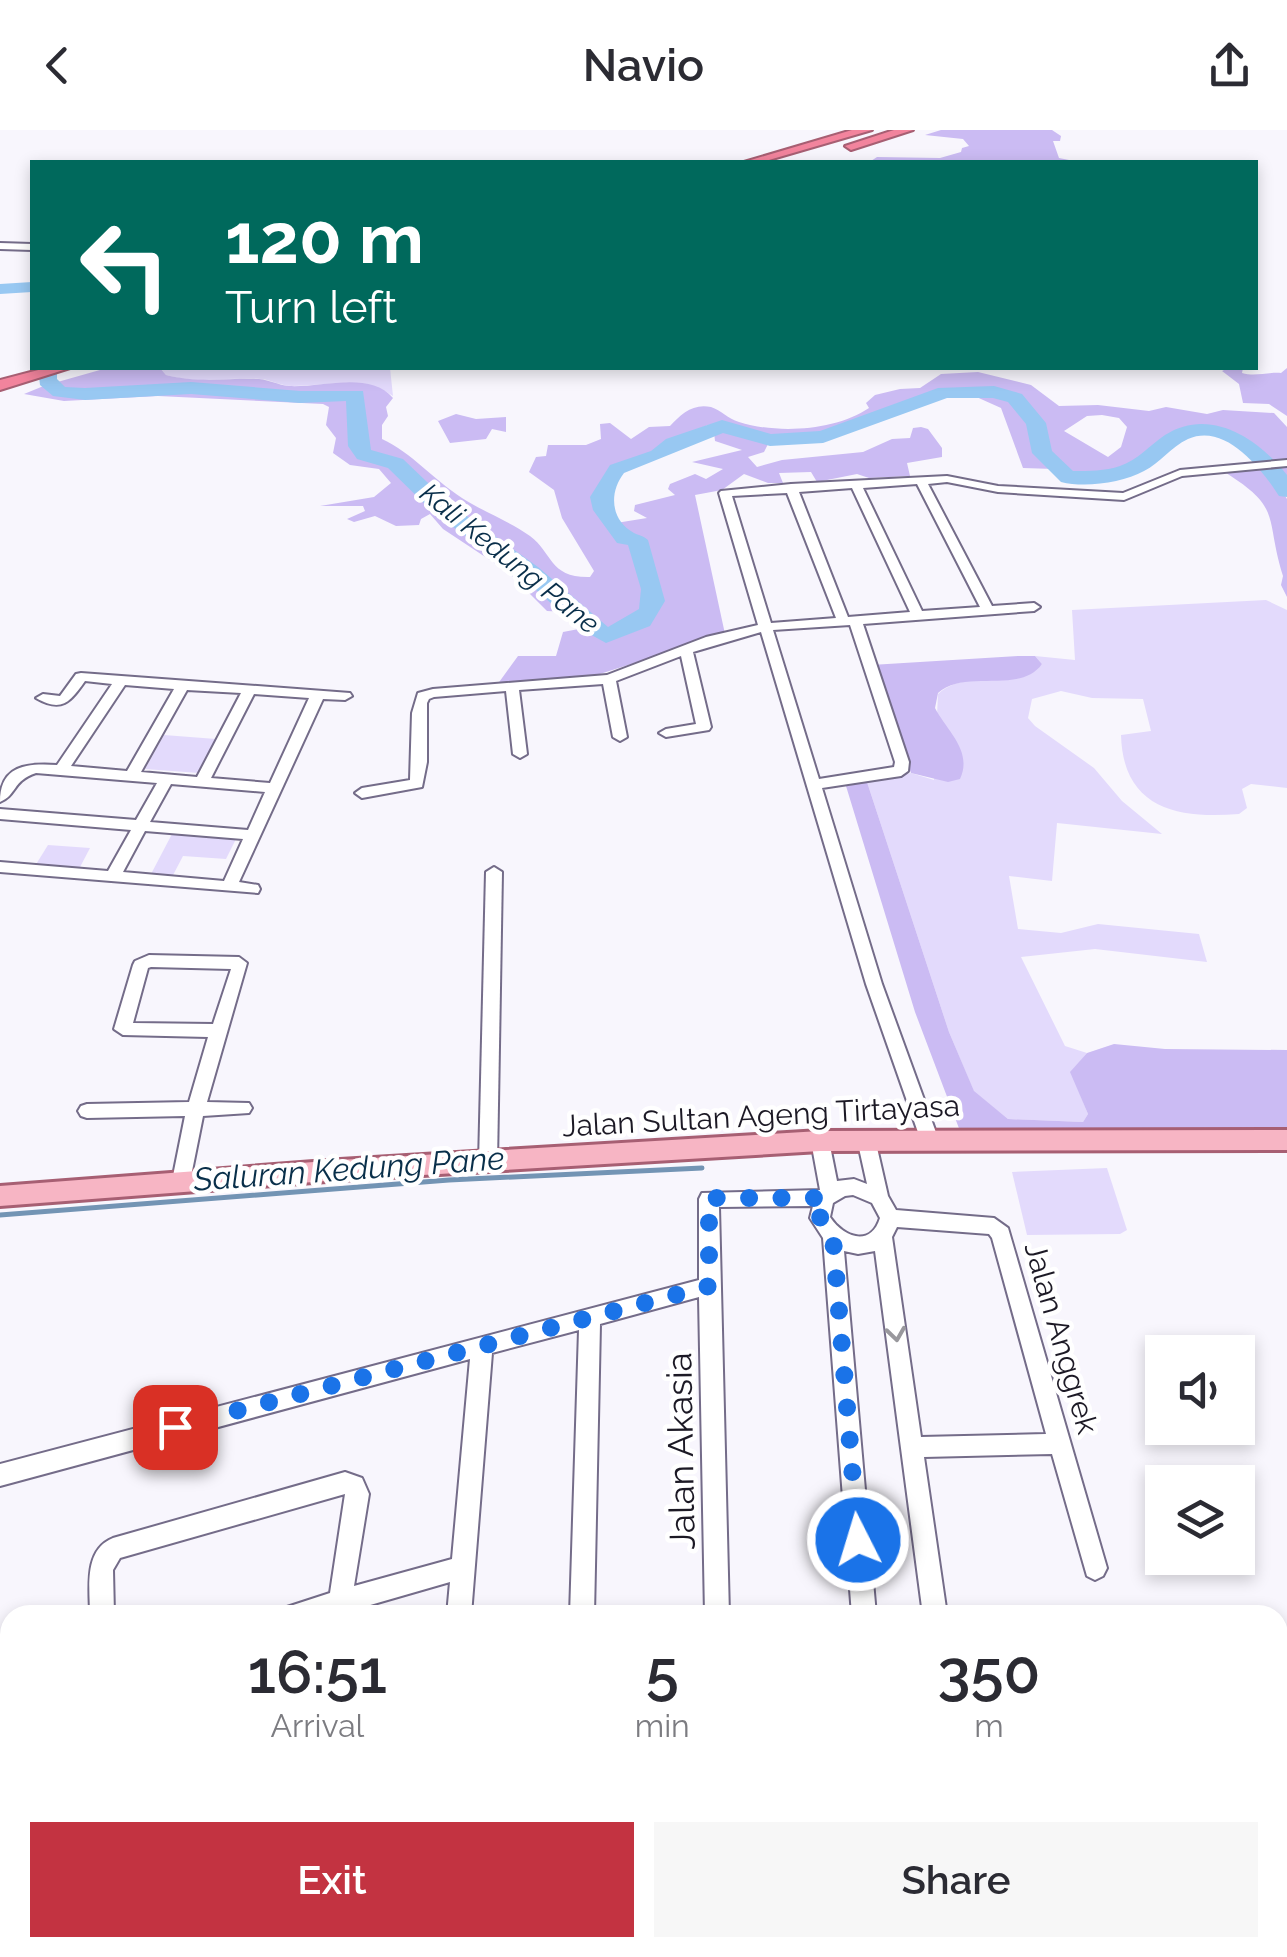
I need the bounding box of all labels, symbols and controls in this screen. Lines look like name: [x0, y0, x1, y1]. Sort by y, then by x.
icon: back: [30, 38, 85, 93]
icon: share: [1202, 38, 1257, 93]
text: Navio: [583, 39, 704, 92]
text: 120 m: [225, 197, 424, 279]
icon: left: [60, 200, 190, 330]
text: Turn left: [225, 281, 397, 334]
water label: Kali Kedung Pane: [414, 476, 606, 641]
street label: Jalan Sultan Ageng Tirtayasa: [561, 1088, 961, 1143]
water label: Saluran Kedung Pane: [191, 1139, 505, 1198]
street label: Jalan Anggrek: [1017, 1238, 1106, 1438]
one-way arrow: [885, 1326, 906, 1343]
map controls: [1145, 1335, 1255, 1575]
button: sound: [1145, 1335, 1255, 1445]
street label: Jalan Akasia: [658, 1352, 703, 1550]
pin: [133, 1385, 218, 1470]
icon: arrive: [148, 1400, 203, 1455]
button: layers: [1145, 1465, 1255, 1575]
position arrow: [806, 1488, 910, 1592]
text: 16:51: [248, 1637, 387, 1707]
text: 5: [646, 1637, 679, 1707]
text: 350: [937, 1637, 1040, 1707]
text: Arrival: [270, 1707, 364, 1744]
text: min: [635, 1707, 690, 1744]
text: m: [974, 1707, 1004, 1744]
button: Exit: [30, 1822, 634, 1937]
button: Share: [654, 1822, 1258, 1937]

